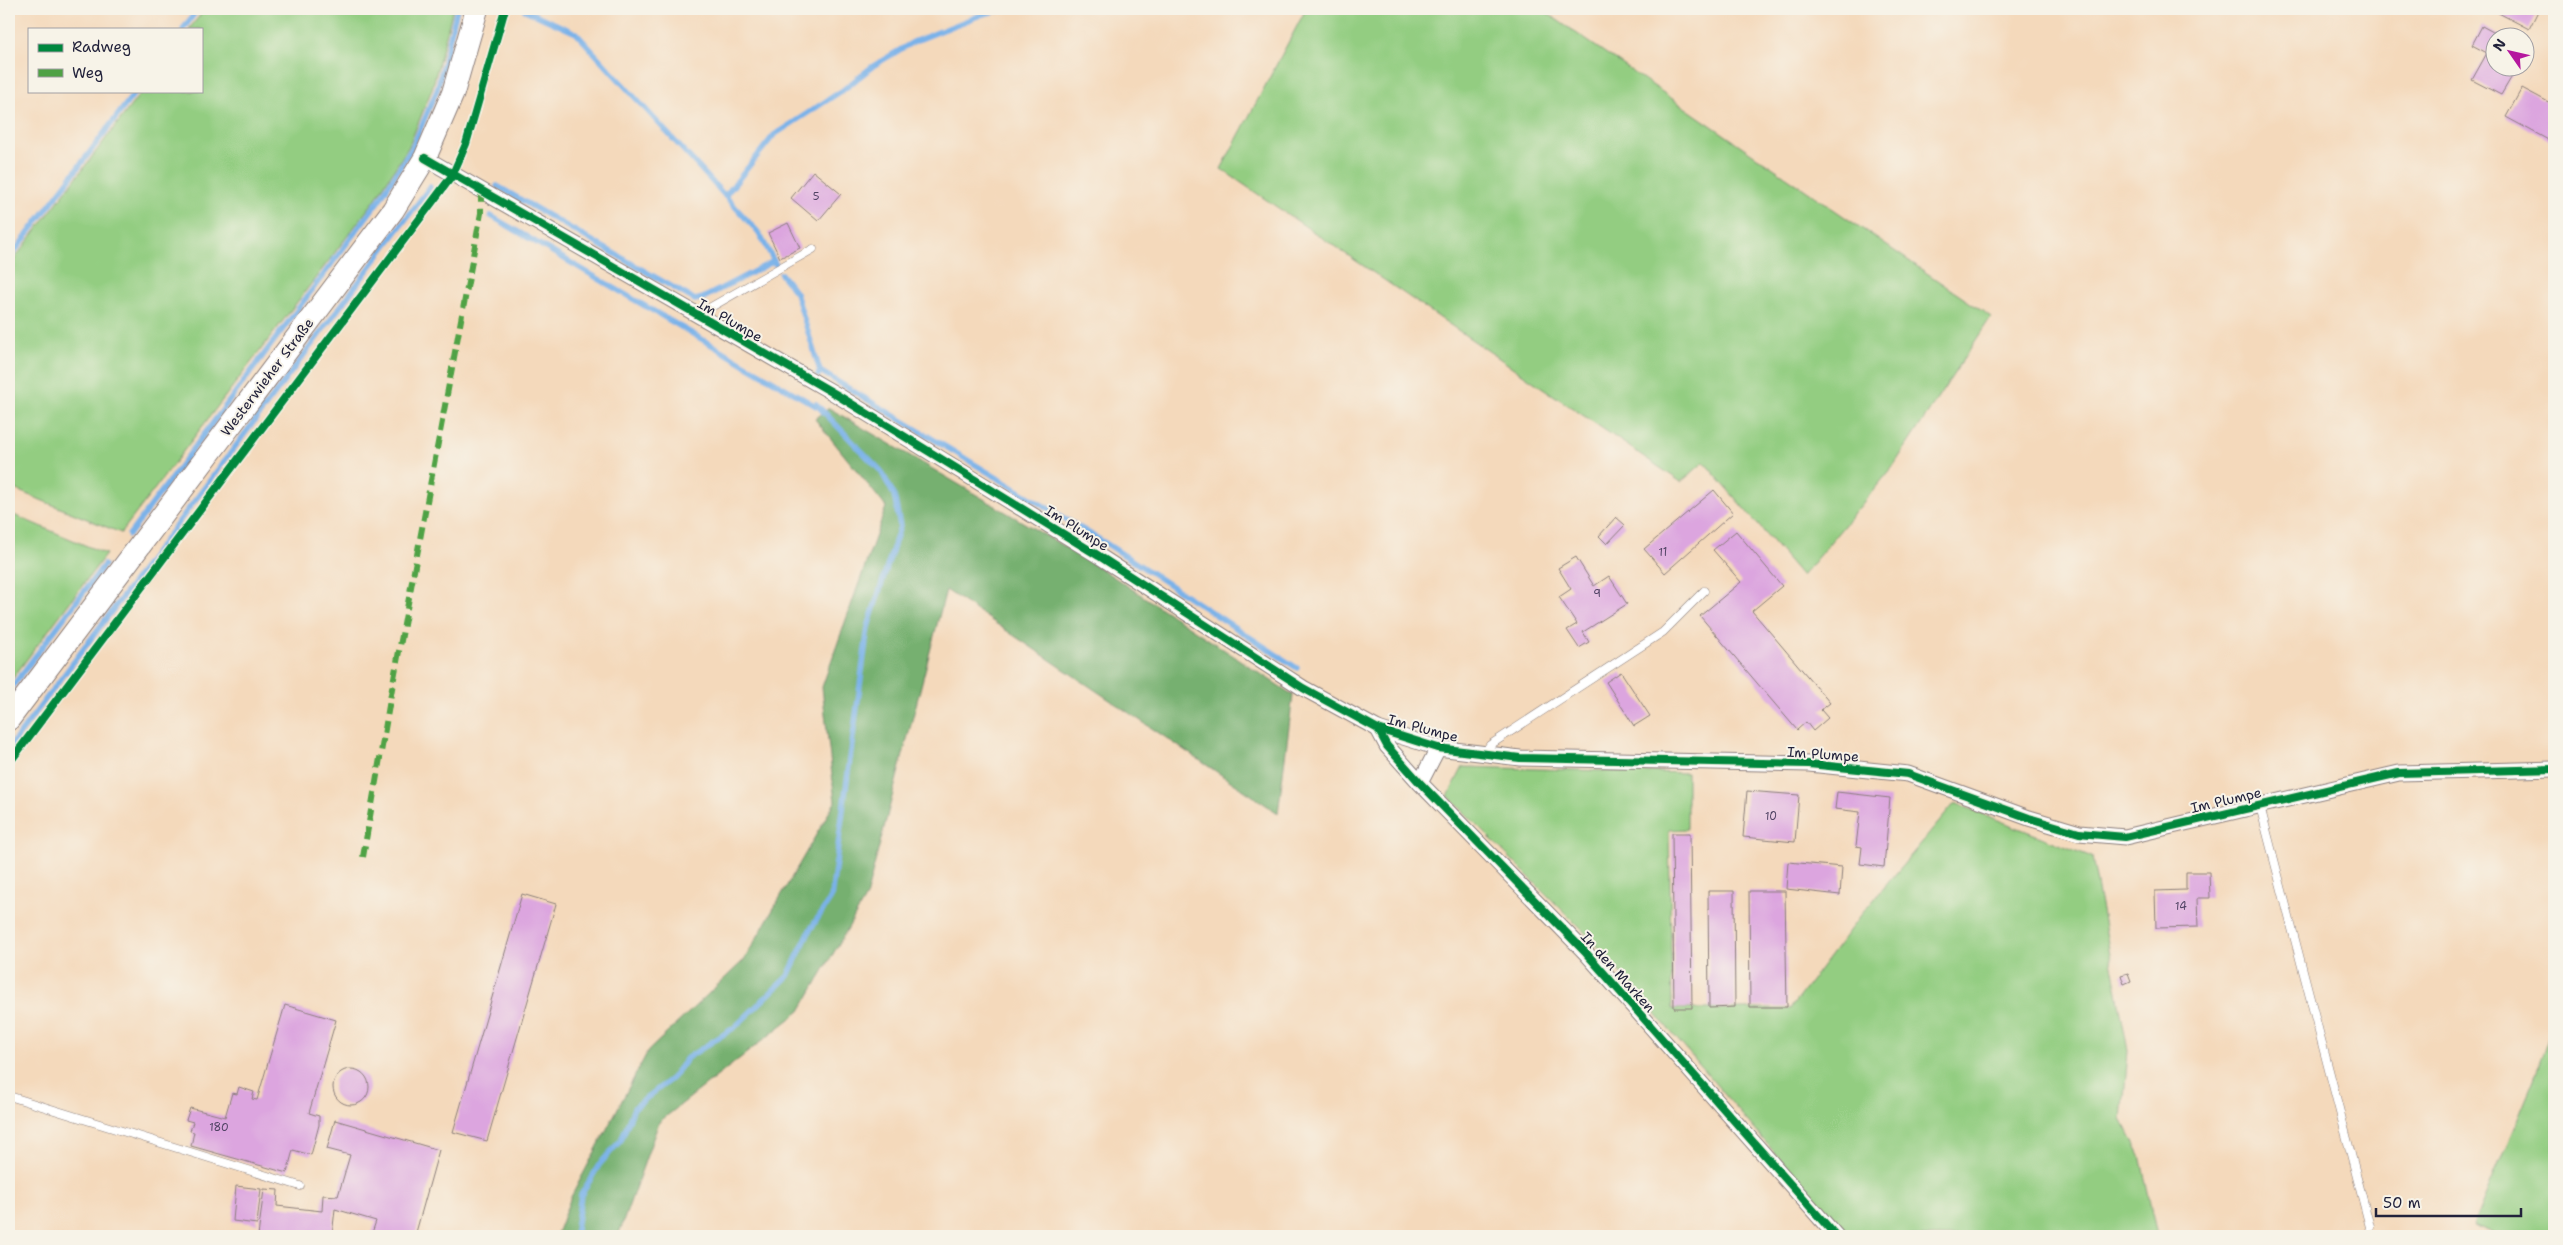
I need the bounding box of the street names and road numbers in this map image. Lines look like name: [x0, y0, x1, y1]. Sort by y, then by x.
street label: Im Plumpe: [694, 294, 766, 346]
street label: Westerwieher Straße: [217, 314, 317, 440]
street label: Im Plumpe: [1042, 501, 1112, 555]
street label: Im Plumpe: [1386, 710, 1460, 746]
street label: Im Plumpe: [1786, 743, 1860, 766]
street label: Im Plumpe: [2189, 783, 2263, 817]
street label: In den Marken: [1577, 928, 1659, 1016]

